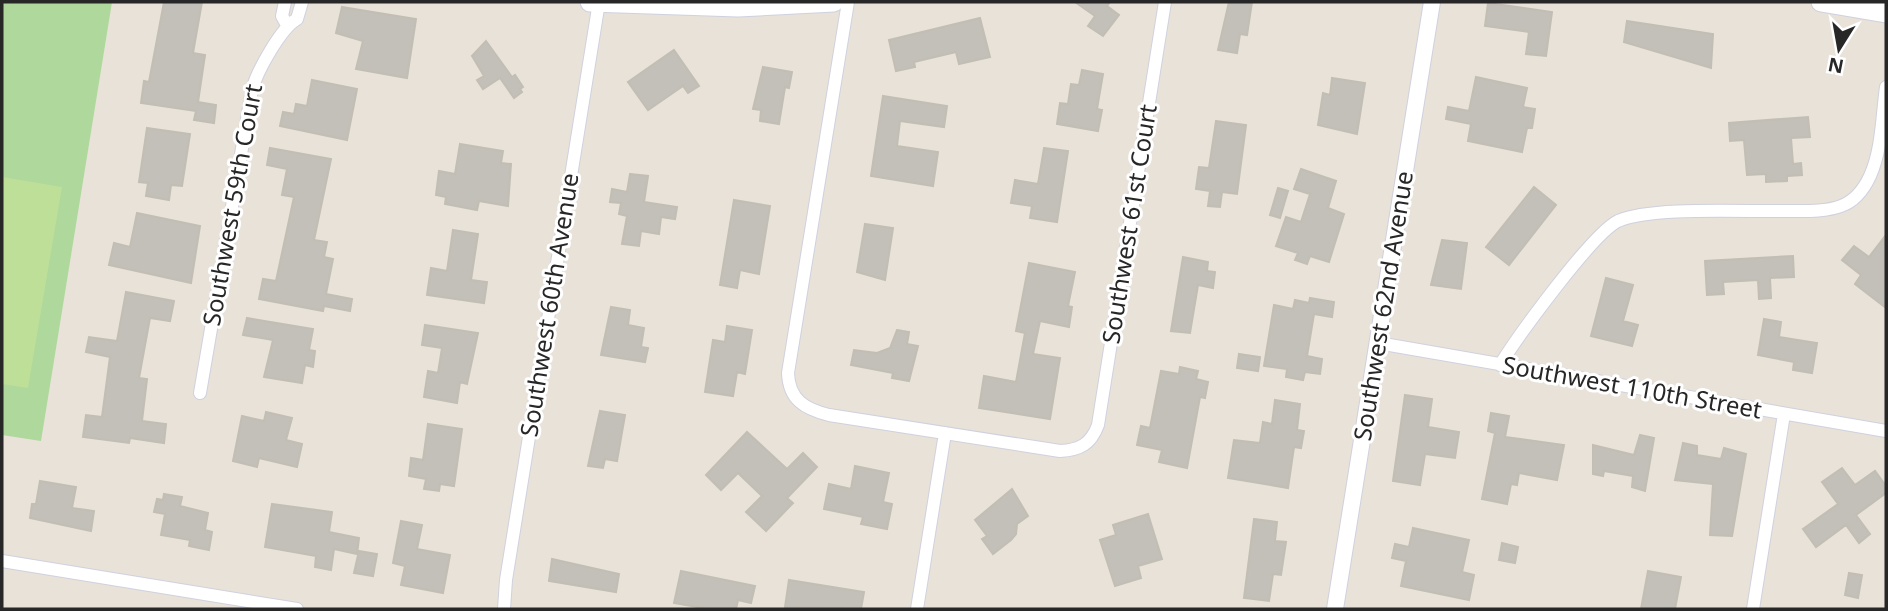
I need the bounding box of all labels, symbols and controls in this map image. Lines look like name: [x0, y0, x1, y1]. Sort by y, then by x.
north arrow: [1804, 14, 1874, 84]
text: N: [1826, 51, 1846, 80]
street label: Southwest 59th Court: [194, 81, 269, 328]
street label: Southwest 61st Court: [1093, 101, 1164, 346]
street label: Southwest 62nd Avenue: [1345, 169, 1420, 443]
street label: Southwest 60th Avenue: [511, 171, 586, 439]
street label: Southwest 110th Street: [1500, 347, 1765, 426]

